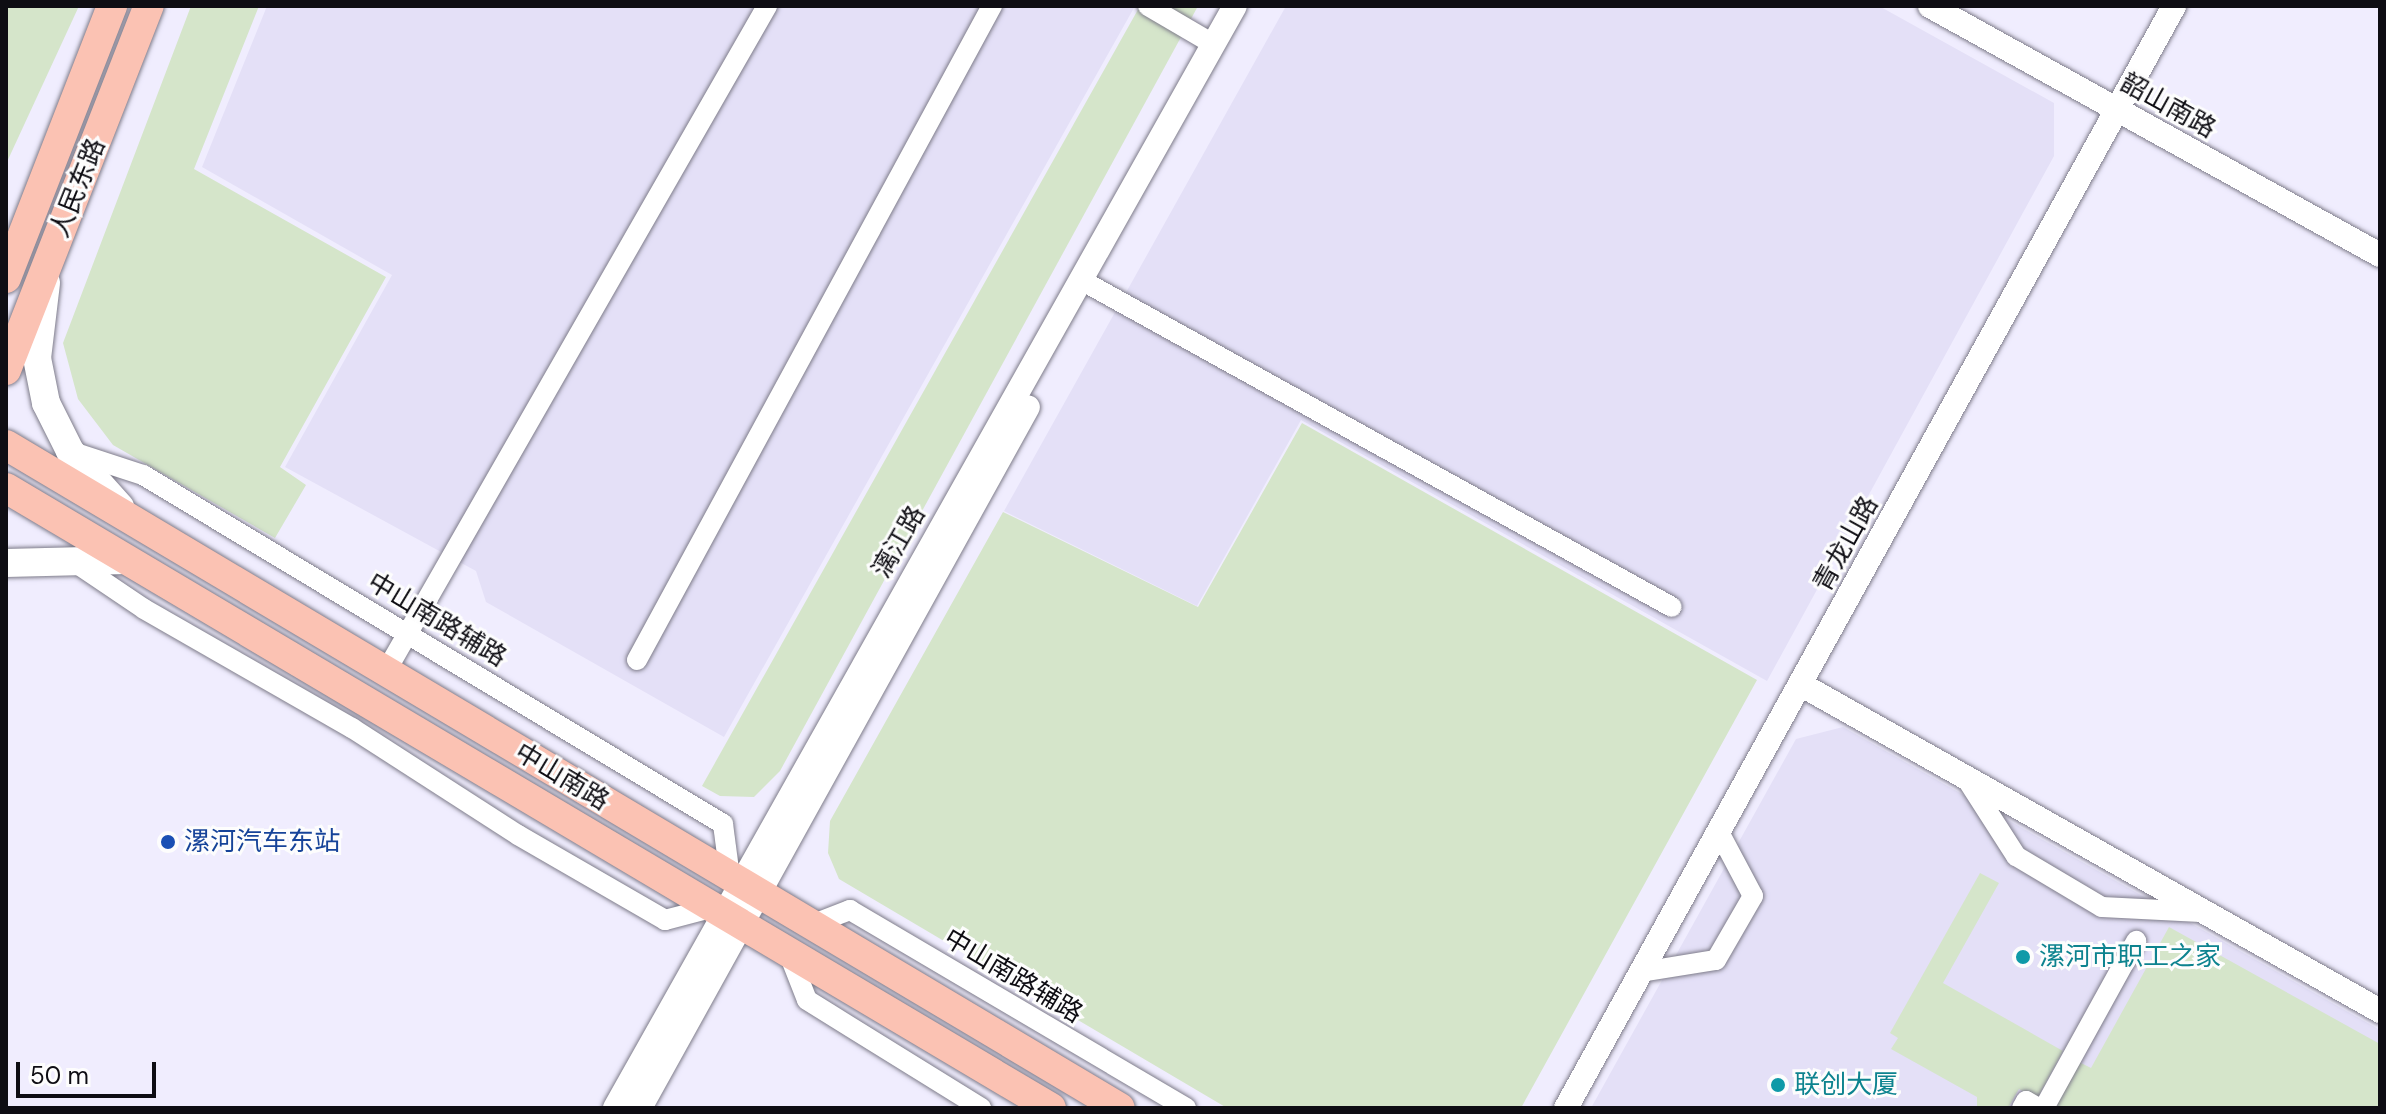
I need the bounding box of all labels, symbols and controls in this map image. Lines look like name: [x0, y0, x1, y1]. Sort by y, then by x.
street label: 韶山南路: [2115, 67, 2221, 145]
street label: 人民东路: [44, 134, 112, 242]
street label: 青龙山路: [1807, 491, 1885, 597]
street label: 漓江路: [866, 500, 932, 584]
street label: 中山南路辅路: [362, 566, 512, 674]
street label: 中山南路: [509, 737, 615, 817]
place label: 漯河汽车东站: [184, 826, 340, 858]
marker: 漯河汽车东站: [159, 833, 177, 851]
street label: 中山南路辅路: [938, 922, 1088, 1030]
place label: 漯河市职工之家: [2039, 941, 2221, 973]
marker: 漯河市职工之家: [2014, 948, 2032, 966]
scale bar: [20, 1046, 160, 1096]
text: 50 m: [30, 1060, 89, 1091]
place label: 联创大厦: [1794, 1069, 1898, 1101]
marker: 联创大厦: [1769, 1076, 1787, 1094]

